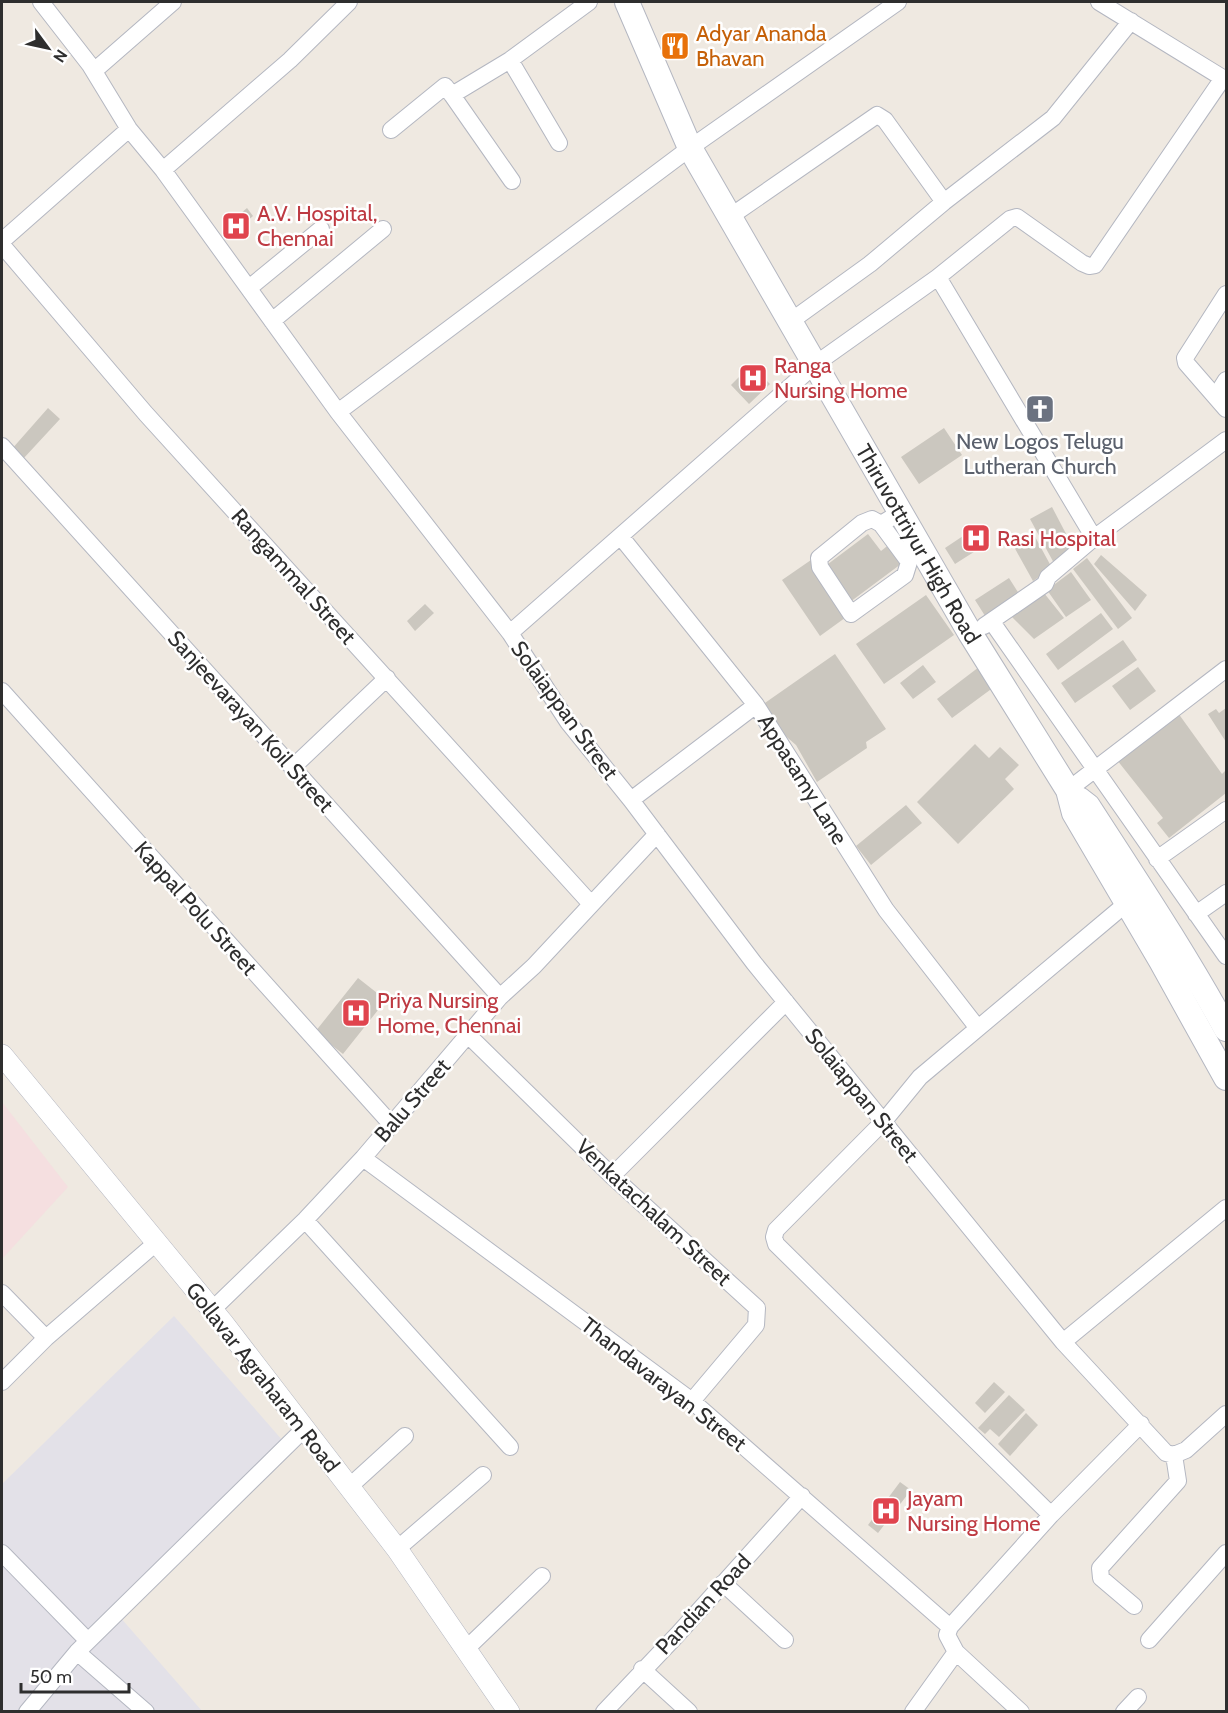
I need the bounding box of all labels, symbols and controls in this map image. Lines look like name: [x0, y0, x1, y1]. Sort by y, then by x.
north arrow: [18, 18, 78, 78]
place label: Adyar Ananda Bhavan: [696, 20, 827, 72]
restaurant icon: Adyar Ananda Bhavan: [659, 30, 691, 62]
text: N: [49, 46, 71, 66]
place label: A.V. Hospital, Chennai: [257, 200, 377, 252]
hospital icon: A.V. Hospital, Chennai: [220, 210, 252, 242]
place label: Ranga Nursing Home: [774, 352, 908, 404]
hospital icon: Ranga Nursing Home: [737, 362, 769, 394]
church icon: New Logos Telugu Lutheran Church: [1024, 393, 1056, 425]
place label: New Logos Telugu Lutheran Church: [956, 428, 1124, 480]
street label: Thiruvottriyur High Road: [850, 439, 986, 649]
street label: Rangammal Street: [226, 503, 362, 650]
hospital icon: Rasi Hospital: [960, 522, 992, 554]
place label: Rasi Hospital: [997, 525, 1117, 552]
street label: Sanjeevarayan Koil Street: [162, 625, 340, 818]
street label: Solaiappan Street: [505, 636, 624, 785]
street label: Appasamy Lane: [752, 709, 853, 849]
street label: Kappal Polu Street: [128, 836, 263, 981]
place label: Priya Nursing Home, Chennai: [377, 987, 521, 1039]
hospital icon: Priya Nursing Home, Chennai: [340, 997, 372, 1029]
street label: Solaiappan Street: [799, 1023, 924, 1168]
street label: Balu Street: [369, 1053, 456, 1148]
street label: Venkatachalam Street: [570, 1133, 737, 1292]
street label: Gollavar Agraharam Road: [180, 1277, 345, 1478]
street label: Thandavarayan Street: [576, 1311, 752, 1458]
place label: Jayam Nursing Home: [906, 1485, 1041, 1537]
hospital icon: Jayam Nursing Home: [870, 1495, 902, 1527]
street label: Pandian Road: [650, 1548, 757, 1660]
scale bar: [21, 1656, 129, 1694]
text: 50 m: [30, 1666, 72, 1688]

